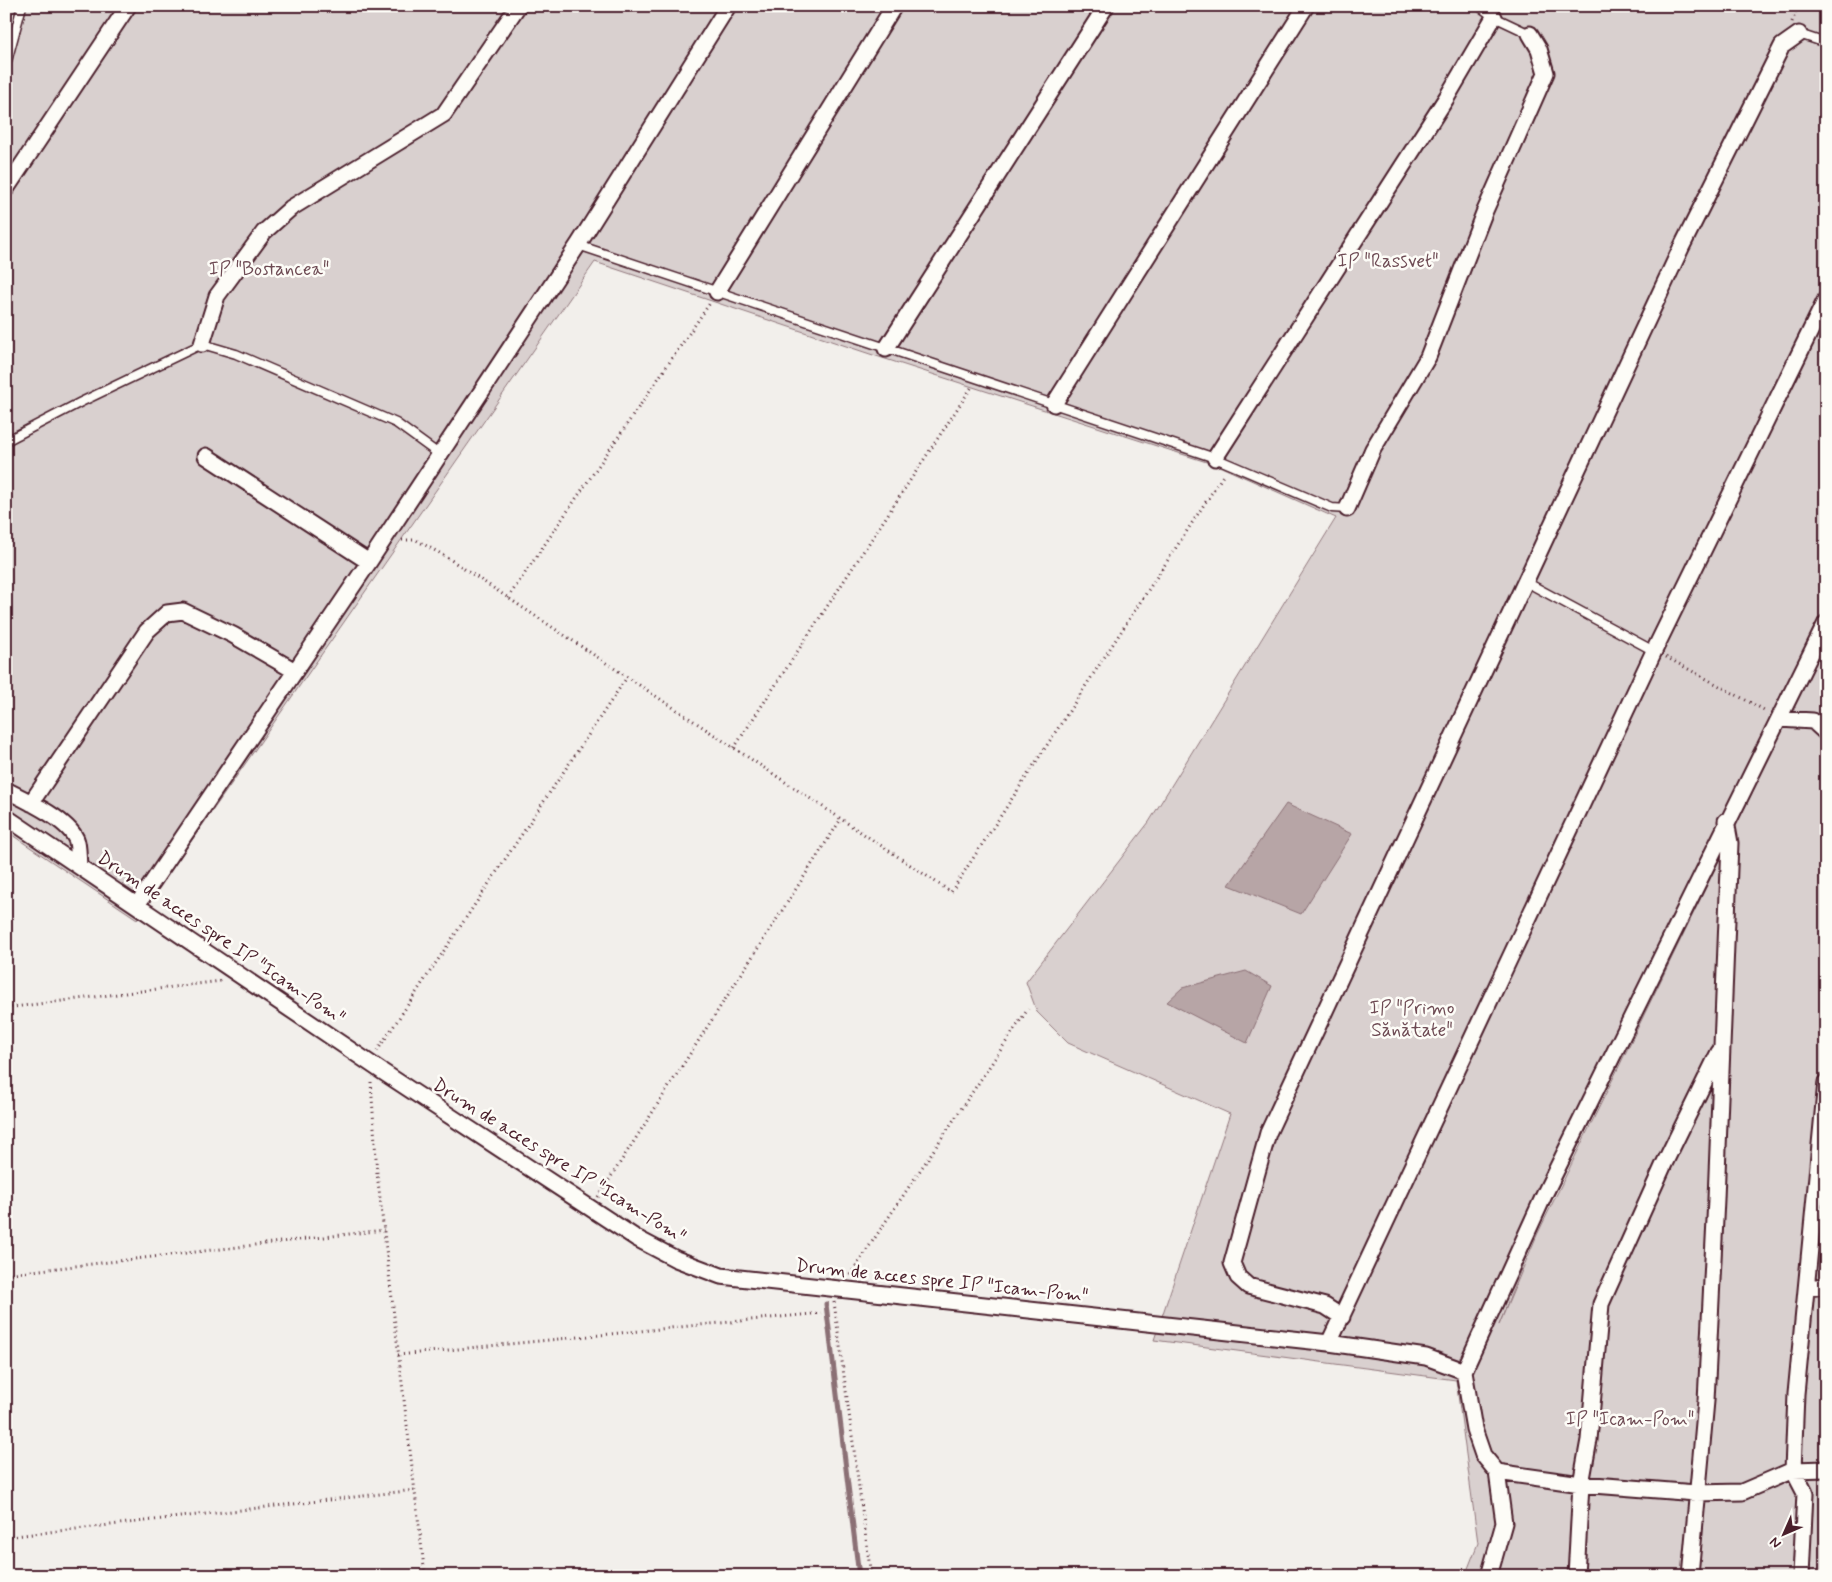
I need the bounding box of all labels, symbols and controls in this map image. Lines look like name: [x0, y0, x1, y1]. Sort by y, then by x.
park label: IP "Rassvet": [1338, 249, 1438, 274]
park label: IP "Bostancea": [209, 257, 329, 282]
street label: Drum de acces spre IP "Icam-Pom": [92, 845, 350, 1031]
park label: IP "Primo Sănătate": [1369, 996, 1455, 1043]
street label: Drum de acces spre IP "Icam-Pom": [428, 1073, 690, 1249]
street label: Drum de acces spre IP "Icam-Pom": [795, 1253, 1089, 1309]
park label: IP "Icam-Pom": [1566, 1407, 1694, 1432]
north arrow: [1760, 1510, 1810, 1560]
text: N: [1766, 1533, 1785, 1552]

